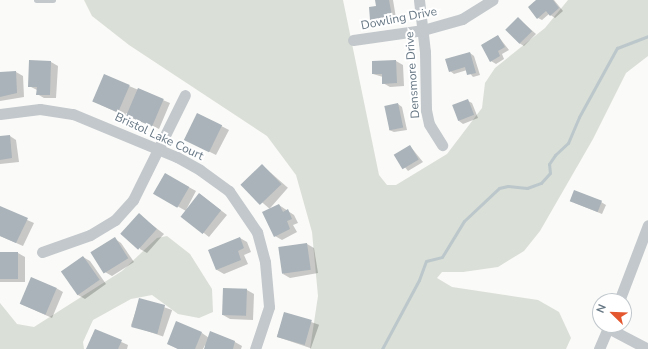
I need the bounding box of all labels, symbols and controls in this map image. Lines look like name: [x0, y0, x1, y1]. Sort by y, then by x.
street label: Dowling Drive: [360, 5, 438, 33]
street label: Densmore Drive: [403, 31, 423, 119]
street label: Bristol Lake Court: [112, 110, 206, 164]
north arrow: [592, 293, 632, 333]
text: N: [593, 302, 610, 315]

